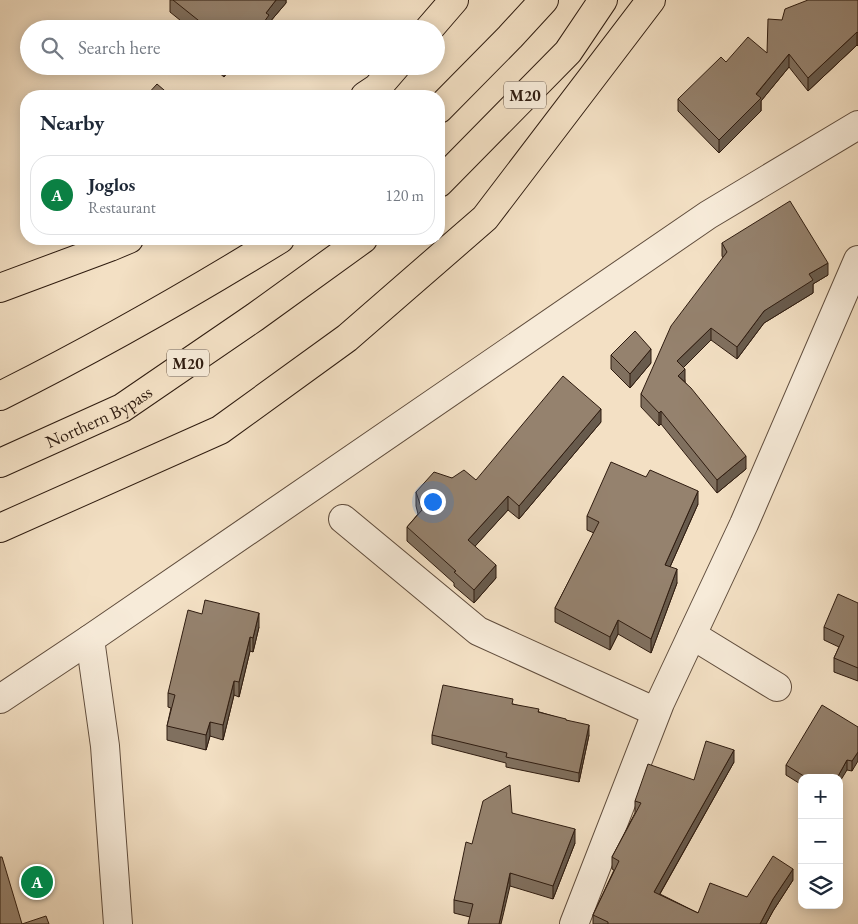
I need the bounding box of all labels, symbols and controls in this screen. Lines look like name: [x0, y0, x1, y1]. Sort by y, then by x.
search box: [20, 20, 445, 75]
icon: search: [38, 34, 66, 62]
text: Search here: [78, 35, 160, 60]
road number: M20: [504, 82, 546, 108]
text: Nearby: [40, 109, 104, 136]
text: Joglos: [88, 172, 135, 197]
text: A: [51, 185, 63, 206]
text: 120 m: [385, 185, 424, 206]
text: Restaurant: [88, 197, 156, 218]
road number: M20: [167, 349, 209, 376]
street label: Northern Bypass: [41, 380, 156, 453]
your location: [420, 489, 446, 515]
map controls: [798, 774, 843, 909]
button: +: [798, 774, 843, 819]
button: −: [798, 819, 843, 864]
pin: A: [21, 863, 53, 901]
button: layers: [798, 864, 843, 909]

